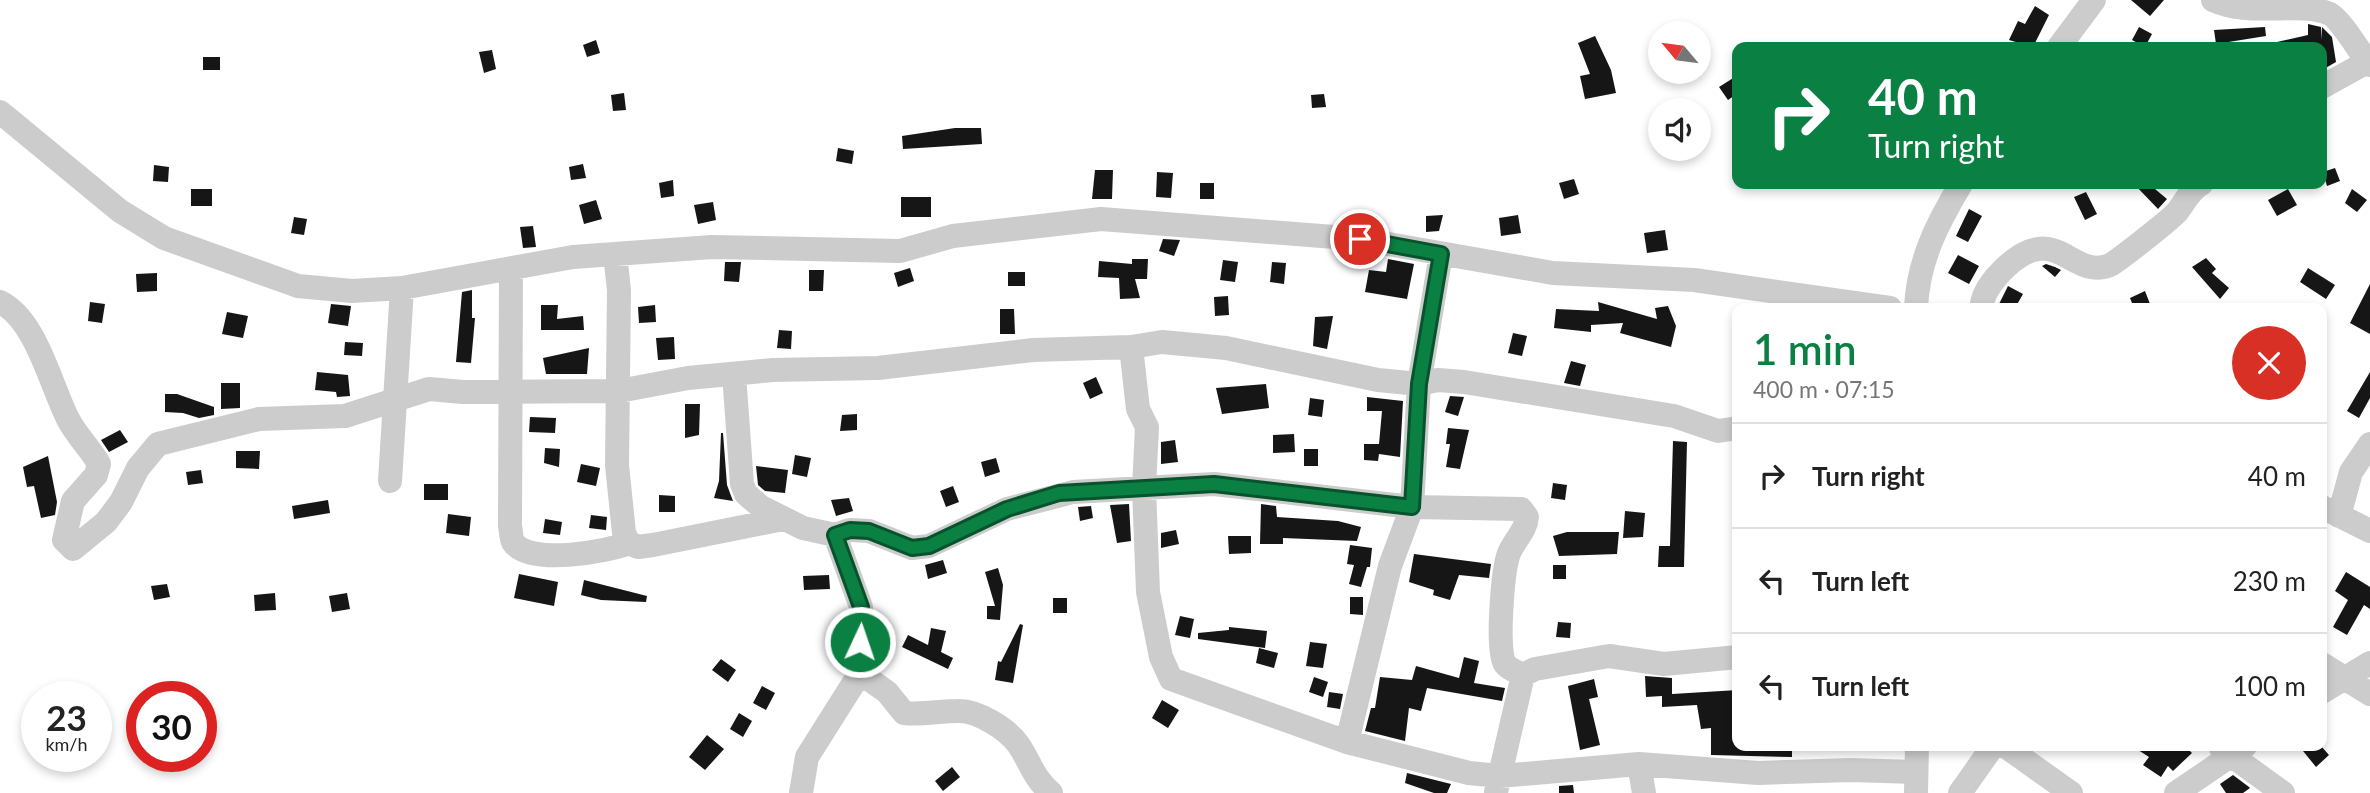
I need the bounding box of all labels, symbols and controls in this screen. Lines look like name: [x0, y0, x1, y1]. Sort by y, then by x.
north arrow: [1648, 21, 1712, 84]
map controls: [1648, 21, 1711, 161]
text: 40 m: [1868, 67, 1978, 125]
icon: right: [1753, 70, 1844, 161]
button: sound: [1648, 98, 1711, 161]
text: Turn right: [1868, 126, 2004, 165]
pin: [1330, 209, 1390, 269]
icon: arrive: [1341, 220, 1379, 258]
text: 1 min: [1753, 324, 1857, 374]
button: close: [2232, 326, 2306, 400]
text: 400 m · 07:15: [1753, 375, 1895, 403]
icon: right: [1753, 457, 1791, 495]
text: Turn right: [1812, 460, 1925, 492]
text: 40 m: [2248, 460, 2306, 492]
icon: left: [1753, 562, 1791, 600]
text: Turn left: [1812, 565, 1909, 597]
text: 230 m: [2233, 565, 2306, 597]
position arrow: [823, 605, 897, 679]
icon: left: [1753, 667, 1791, 705]
text: Turn left: [1812, 670, 1909, 702]
text: 100 m: [2233, 670, 2306, 702]
speed limit sign: 30: [126, 681, 217, 772]
text: 23: [46, 696, 87, 738]
text: km/h: [45, 733, 88, 755]

